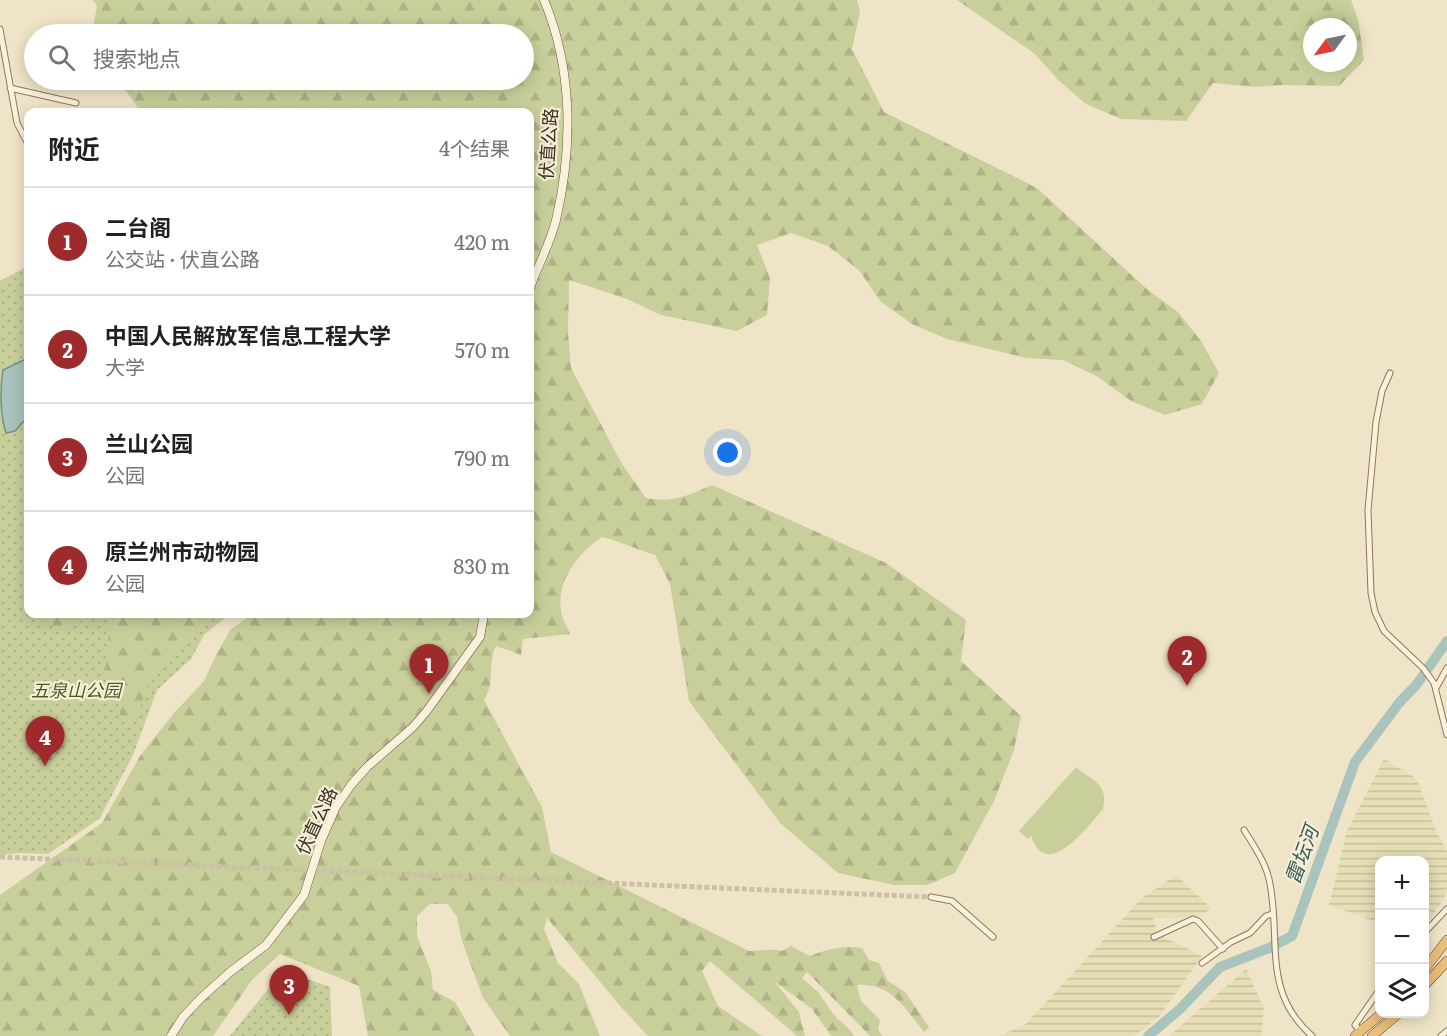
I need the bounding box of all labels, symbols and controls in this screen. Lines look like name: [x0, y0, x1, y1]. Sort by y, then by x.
north arrow: [1303, 18, 1357, 72]
search box: [24, 24, 534, 90]
icon: search: [45, 41, 78, 74]
text: 搜索地点: [93, 41, 181, 74]
street label: 伏直公路: [532, 107, 563, 181]
text: 附近: [48, 128, 100, 167]
text: 4个结果: [439, 132, 510, 162]
text: 二台阁: [105, 210, 171, 243]
text: 1: [63, 226, 72, 256]
text: 420 m: [454, 226, 510, 256]
text: 公交站 · 伏直公路: [105, 243, 260, 273]
text: 中国人民解放军信息工程大学: [105, 318, 391, 351]
text: 2: [62, 334, 73, 364]
text: 570 m: [455, 334, 510, 364]
text: 大学: [105, 351, 145, 381]
text: 兰山公园: [105, 426, 193, 459]
your location: [713, 438, 742, 467]
text: 3: [62, 442, 73, 472]
text: 790 m: [454, 442, 510, 472]
text: 公园: [105, 459, 145, 489]
text: 原兰州市动物园: [105, 534, 259, 567]
text: 4: [61, 550, 74, 580]
text: 830 m: [453, 550, 510, 580]
text: 公园: [105, 567, 145, 597]
pin: 2: [1168, 636, 1206, 686]
pin: 1: [410, 644, 448, 694]
park label: 五泉山公园: [31, 676, 124, 703]
pin: 4: [26, 716, 64, 766]
street label: 伏直公路: [288, 782, 343, 859]
water label: 雷坛河: [1276, 817, 1326, 888]
map controls: [1375, 856, 1429, 1018]
button: +: [1375, 856, 1429, 910]
button: −: [1375, 910, 1429, 964]
button: layers: [1375, 964, 1429, 1018]
pin: 3: [270, 966, 308, 1015]

